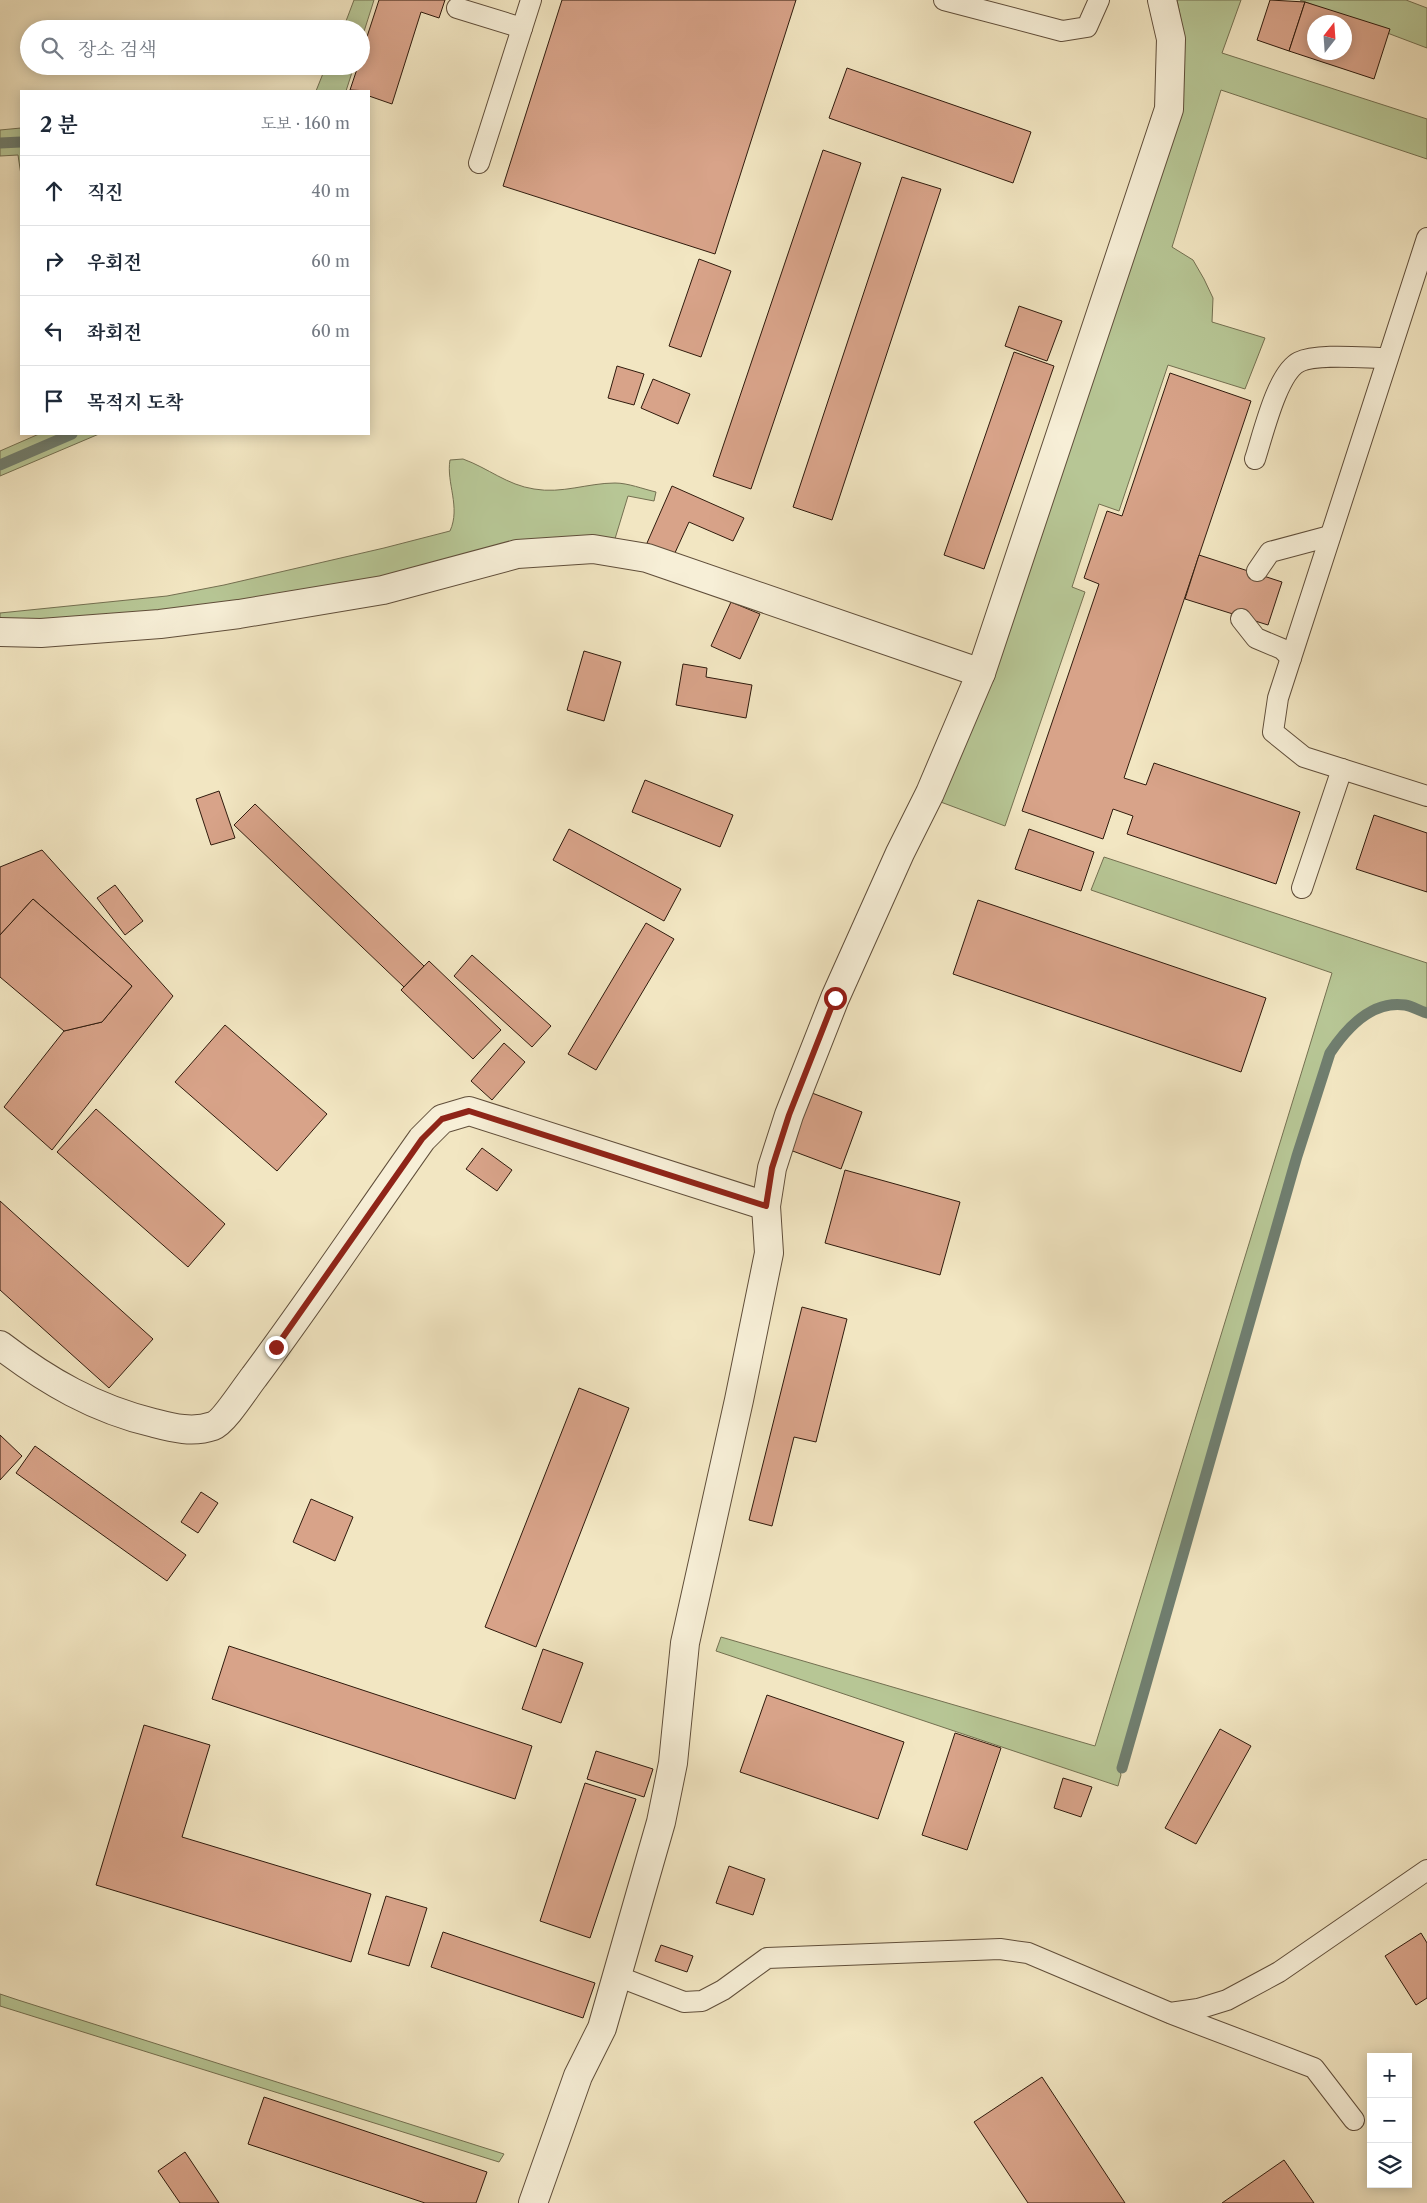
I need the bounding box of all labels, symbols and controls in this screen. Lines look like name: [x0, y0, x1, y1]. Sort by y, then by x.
north arrow: [1307, 15, 1352, 60]
search box: [20, 20, 370, 75]
icon: search: [38, 34, 66, 62]
text: 장소 검색: [78, 38, 156, 61]
text: 2 분: [40, 112, 78, 137]
text: 도보 · 160 m: [261, 113, 350, 133]
icon: ahead: [40, 177, 68, 205]
text: 직진: [87, 181, 124, 204]
text: 40 m: [311, 181, 350, 201]
icon: right: [40, 247, 68, 275]
text: 우회전: [87, 251, 142, 274]
text: 60 m: [311, 251, 350, 271]
icon: left: [40, 317, 68, 345]
text: 좌회전: [87, 321, 142, 344]
text: 60 m: [311, 321, 350, 341]
icon: arrive: [40, 387, 68, 415]
text: 목적지 도착: [87, 391, 184, 414]
route start: [824, 987, 847, 1010]
route end: [265, 1336, 288, 1359]
map controls: [1367, 2053, 1412, 2188]
button: +: [1367, 2053, 1412, 2098]
button: −: [1367, 2098, 1412, 2143]
button: layers: [1367, 2143, 1412, 2188]

